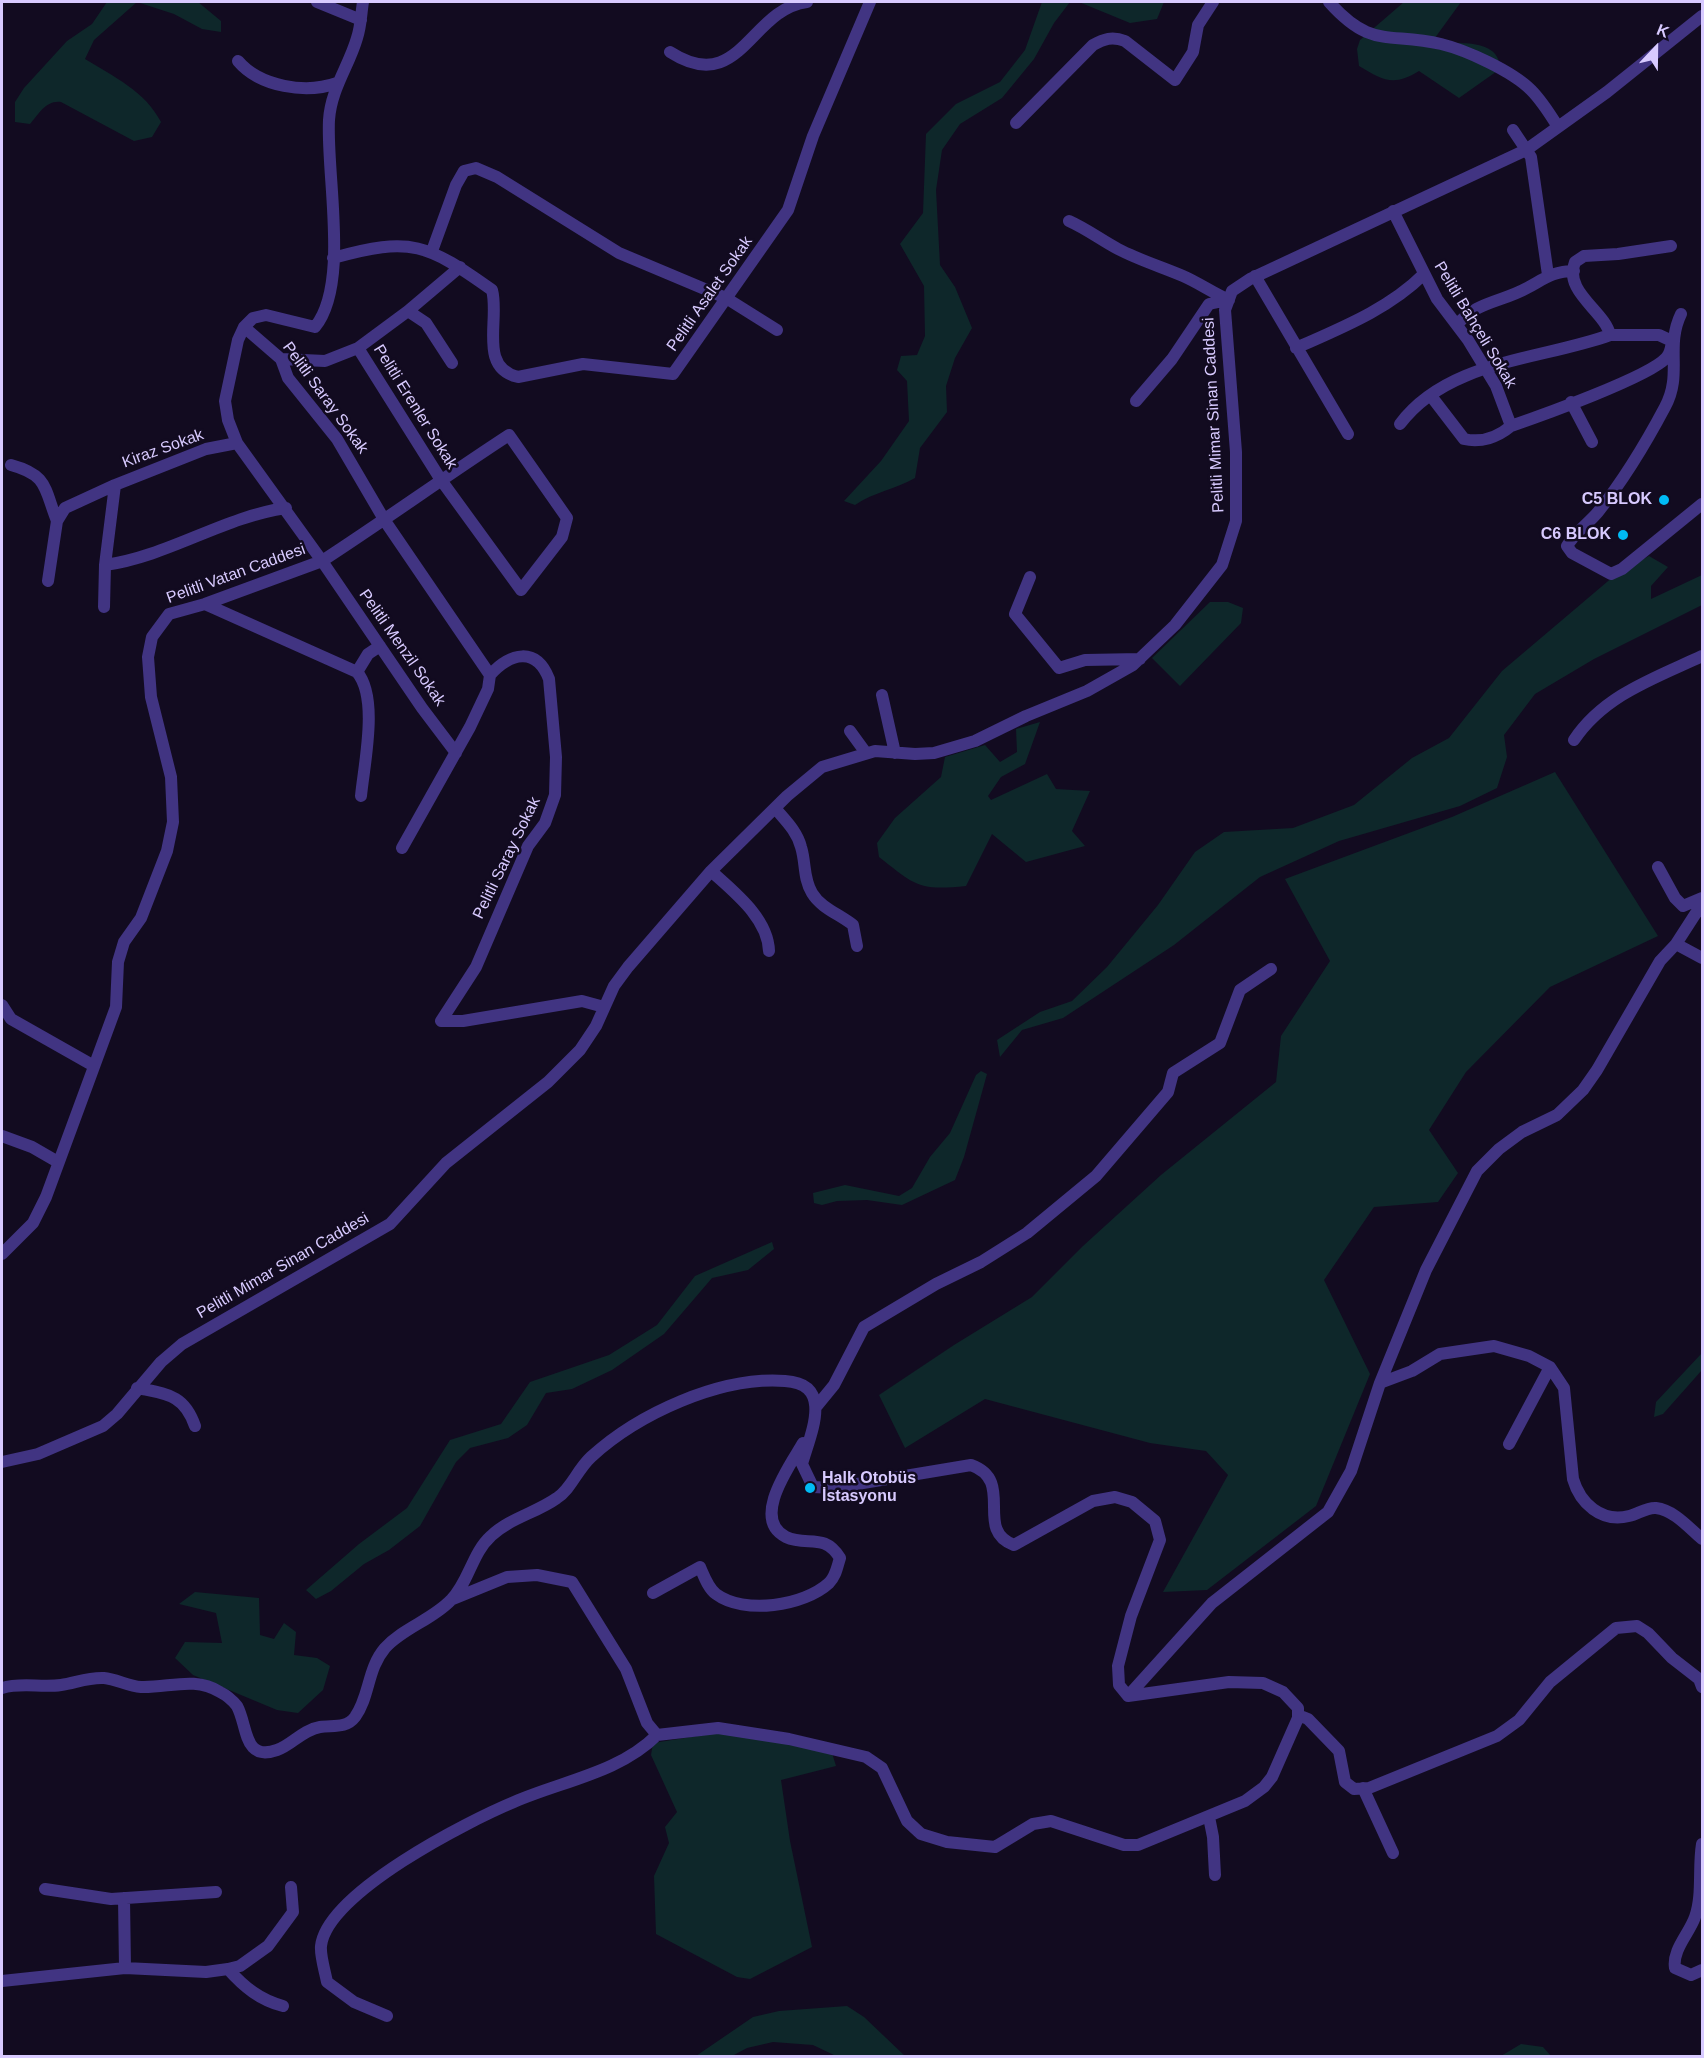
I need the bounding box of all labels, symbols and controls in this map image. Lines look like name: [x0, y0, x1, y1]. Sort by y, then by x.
north arrow: [1626, 18, 1686, 78]
text: K: [1654, 21, 1671, 41]
street label: Pelitli Asalet Sokak: [663, 233, 757, 355]
street label: Pelitli Bahçeli Sokak: [1430, 258, 1520, 392]
street label: Pelitli Mimar Sinan Caddesi: [1199, 317, 1229, 513]
street label: Pelitli Saray Sokak: [278, 338, 372, 458]
street label: Pelitli Erenler Sokak: [369, 341, 461, 473]
street label: Kiraz Sokak: [120, 425, 206, 473]
place label: C5 BLOK: [1582, 490, 1652, 510]
marker: C5 BLOK: [1657, 493, 1671, 507]
place label: C6 BLOK: [1541, 525, 1611, 545]
marker: C6 BLOK: [1616, 528, 1630, 542]
street label: Pelitli Vatan Caddesi: [164, 540, 308, 608]
street label: Pelitli Menzil Sokak: [355, 586, 449, 710]
street label: Pelitli Saray Sokak: [469, 794, 545, 922]
street label: Pelitli Mimar Sinan Caddesi: [193, 1209, 373, 1323]
place label: Halk Otobüs İstasyonu: [822, 1469, 916, 1507]
marker: Halk Otobüs İstasyonu: [803, 1481, 817, 1495]

